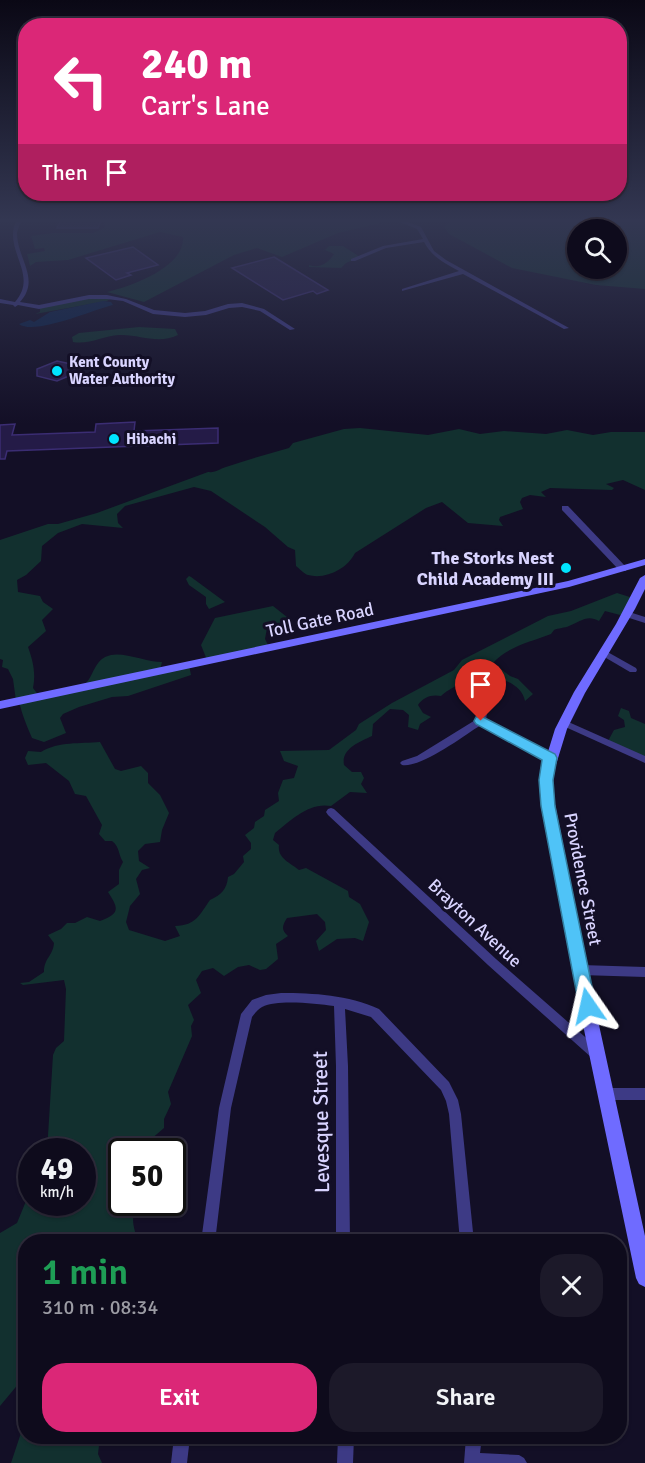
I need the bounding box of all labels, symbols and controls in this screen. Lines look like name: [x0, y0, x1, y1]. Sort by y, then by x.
text: 240 m: [141, 39, 252, 90]
icon: left: [42, 42, 120, 120]
text: Carr's Lane: [141, 90, 270, 123]
icon: arrive: [100, 156, 133, 189]
text: Then: [42, 159, 88, 186]
map controls: [567, 219, 627, 279]
button: search: [567, 219, 627, 279]
place label: Kent County Water Authority: [69, 353, 175, 388]
marker: Kent County Water Authority: [50, 364, 64, 378]
place label: Hibachi: [126, 430, 176, 448]
marker: Hibachi: [107, 432, 121, 446]
place label: The Storks Nest Child Academy III: [417, 547, 554, 590]
marker: The Storks Nest Child Academy III: [559, 561, 573, 575]
street label: Toll Gate Road: [264, 598, 376, 642]
pin: [455, 659, 506, 721]
icon: arrive: [464, 668, 497, 701]
street label: Providence Street: [559, 811, 607, 947]
street label: Brayton Avenue: [424, 874, 526, 972]
position arrow: [556, 974, 620, 1038]
street label: Levesque Street: [307, 1051, 335, 1193]
speed limit sign: 50: [108, 1138, 186, 1216]
text: 49: [41, 1151, 73, 1188]
text: km/h: [40, 1183, 74, 1201]
text: 1 min: [42, 1250, 128, 1295]
button: close: [540, 1254, 603, 1317]
text: 310 m · 08:34: [42, 1295, 158, 1320]
button: Exit: [42, 1363, 317, 1432]
button: Share: [329, 1363, 603, 1432]

